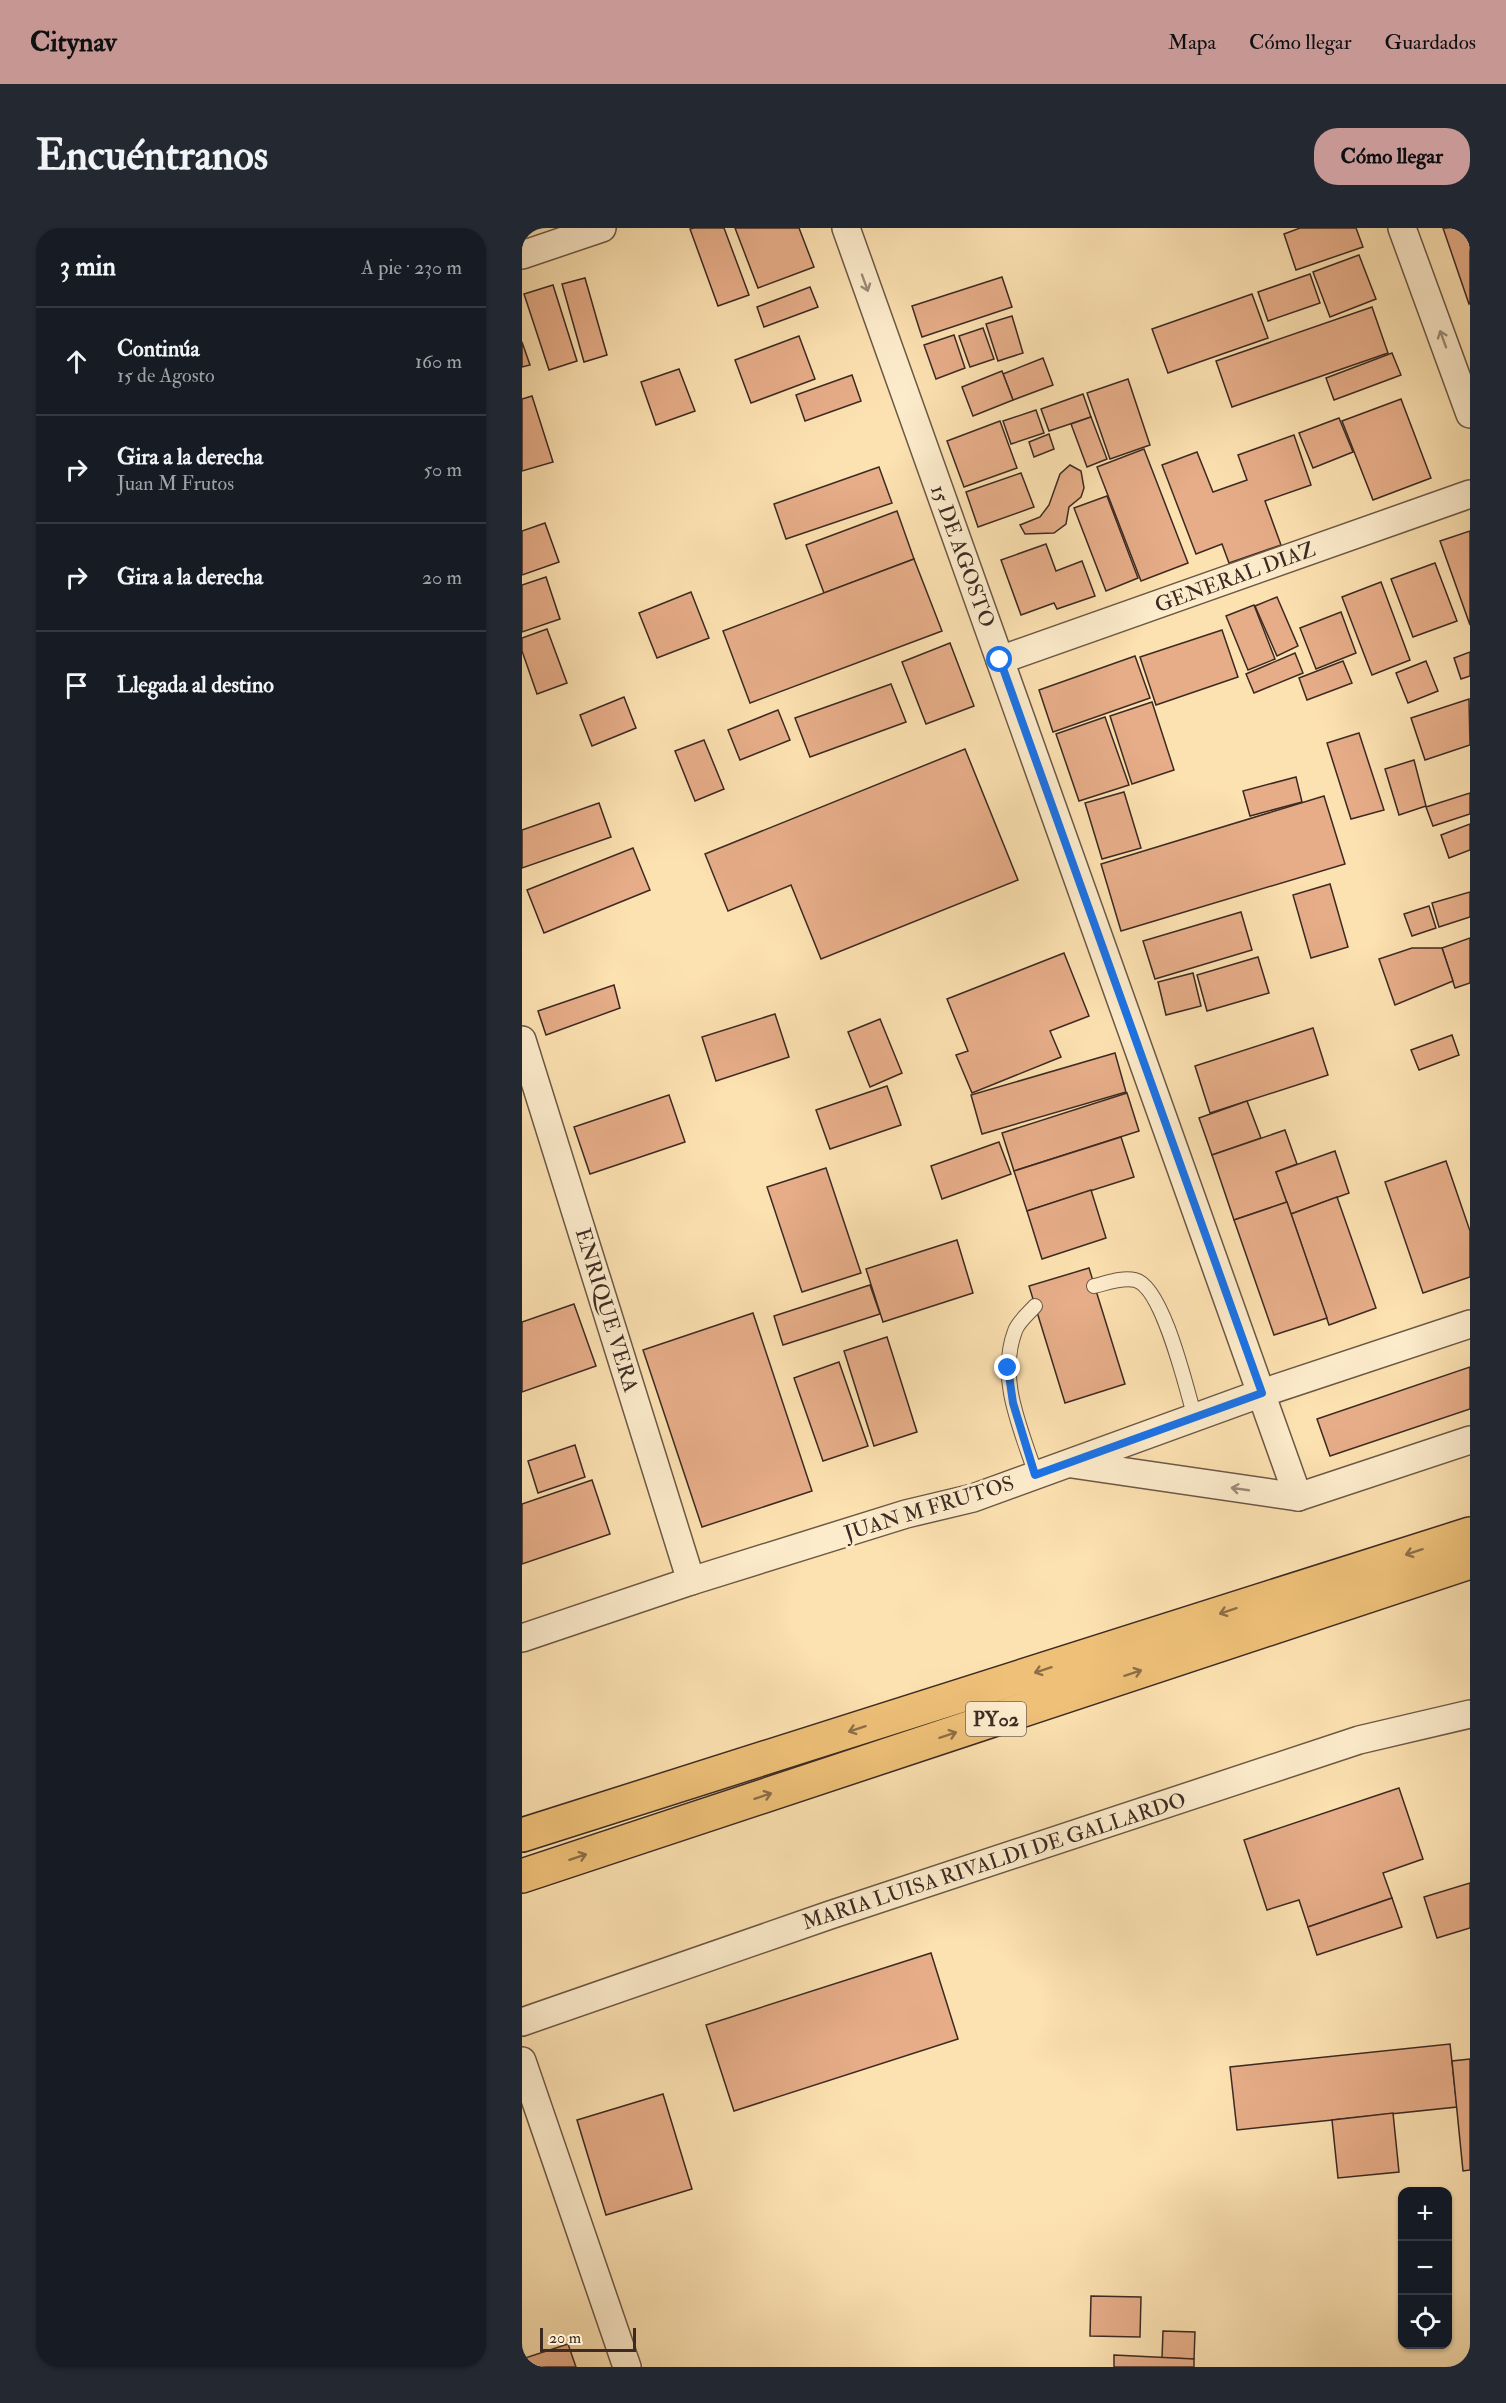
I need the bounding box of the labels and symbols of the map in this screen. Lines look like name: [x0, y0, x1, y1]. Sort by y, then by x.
one-way arrow: [861, 273, 872, 292]
one-way arrow: [1436, 330, 1447, 349]
street label: 15 DE AGOSTO: [924, 481, 1001, 631]
street label: GENERAL DIAZ: [1151, 536, 1320, 619]
route start: [986, 646, 1012, 672]
street label: ENRIQUE VERA: [569, 1225, 644, 1396]
route end: [994, 1354, 1020, 1380]
street label: JUAN M FRUTOS: [840, 1470, 1017, 1547]
one-way arrow: [1231, 1483, 1250, 1494]
one-way arrow: [1405, 1547, 1424, 1558]
one-way arrow: [1219, 1606, 1238, 1617]
one-way arrow: [1034, 1665, 1053, 1676]
one-way arrow: [1123, 1667, 1142, 1678]
road number: PY02: [966, 1702, 1026, 1736]
one-way arrow: [848, 1724, 867, 1735]
one-way arrow: [938, 1728, 957, 1739]
street label: MARIA LUISA RIVALDI DE GALLARDO: [799, 1787, 1189, 1936]
one-way arrow: [753, 1790, 772, 1801]
one-way arrow: [568, 1851, 586, 1862]
scale bar: [540, 2325, 636, 2352]

